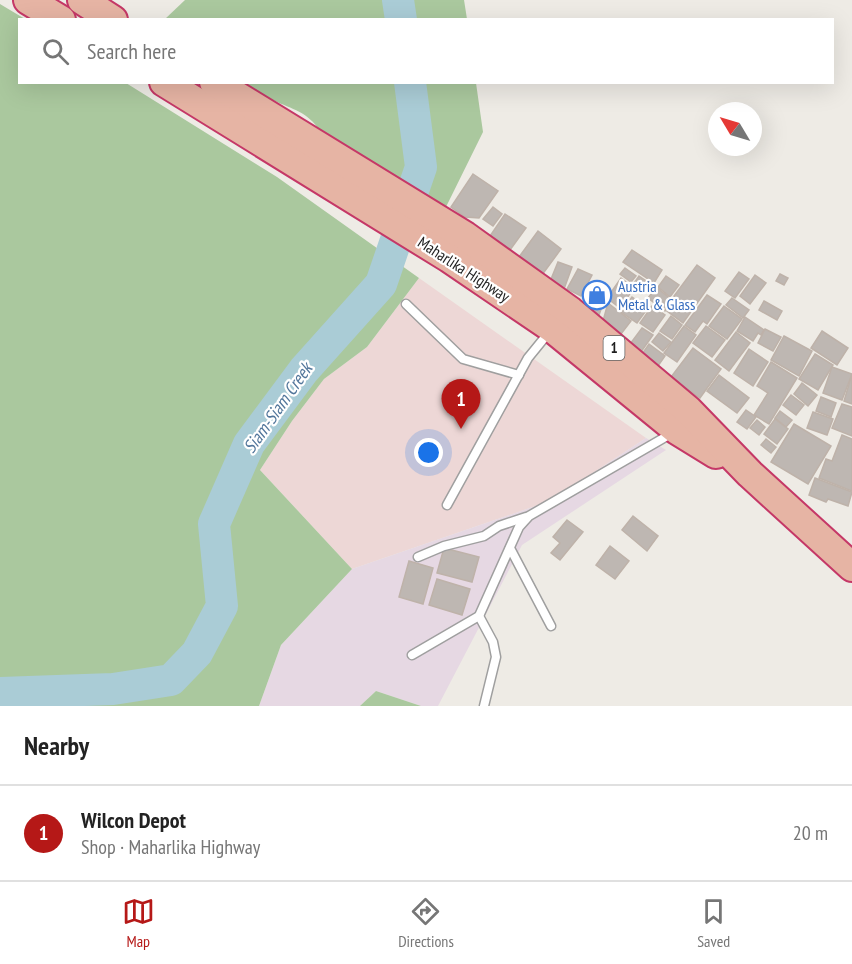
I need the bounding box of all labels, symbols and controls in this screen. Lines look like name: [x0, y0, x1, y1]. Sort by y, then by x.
search box: [18, 18, 834, 84]
icon: search: [39, 35, 72, 68]
text: Search here: [87, 37, 176, 65]
north arrow: [708, 102, 762, 156]
street label: Maharlika Highway: [414, 232, 514, 306]
place label: Austria Metal & Glass: [618, 276, 695, 314]
shop icon: Austria Metal & Glass: [581, 279, 613, 311]
road number: 1: [604, 336, 624, 360]
water label: Siam-Siam Creek: [238, 357, 318, 457]
pin: 1: [442, 380, 480, 429]
your location: [414, 438, 443, 467]
text: Nearby: [24, 729, 89, 762]
text: Wilcon Depot: [81, 806, 186, 834]
text: 1: [39, 820, 48, 846]
text: 20 m: [793, 820, 828, 846]
text: Shop · Maharlika Highway: [81, 834, 260, 860]
tab: Map: [122, 895, 155, 951]
tab: Directions: [398, 895, 454, 951]
tab: Saved: [697, 895, 730, 951]

